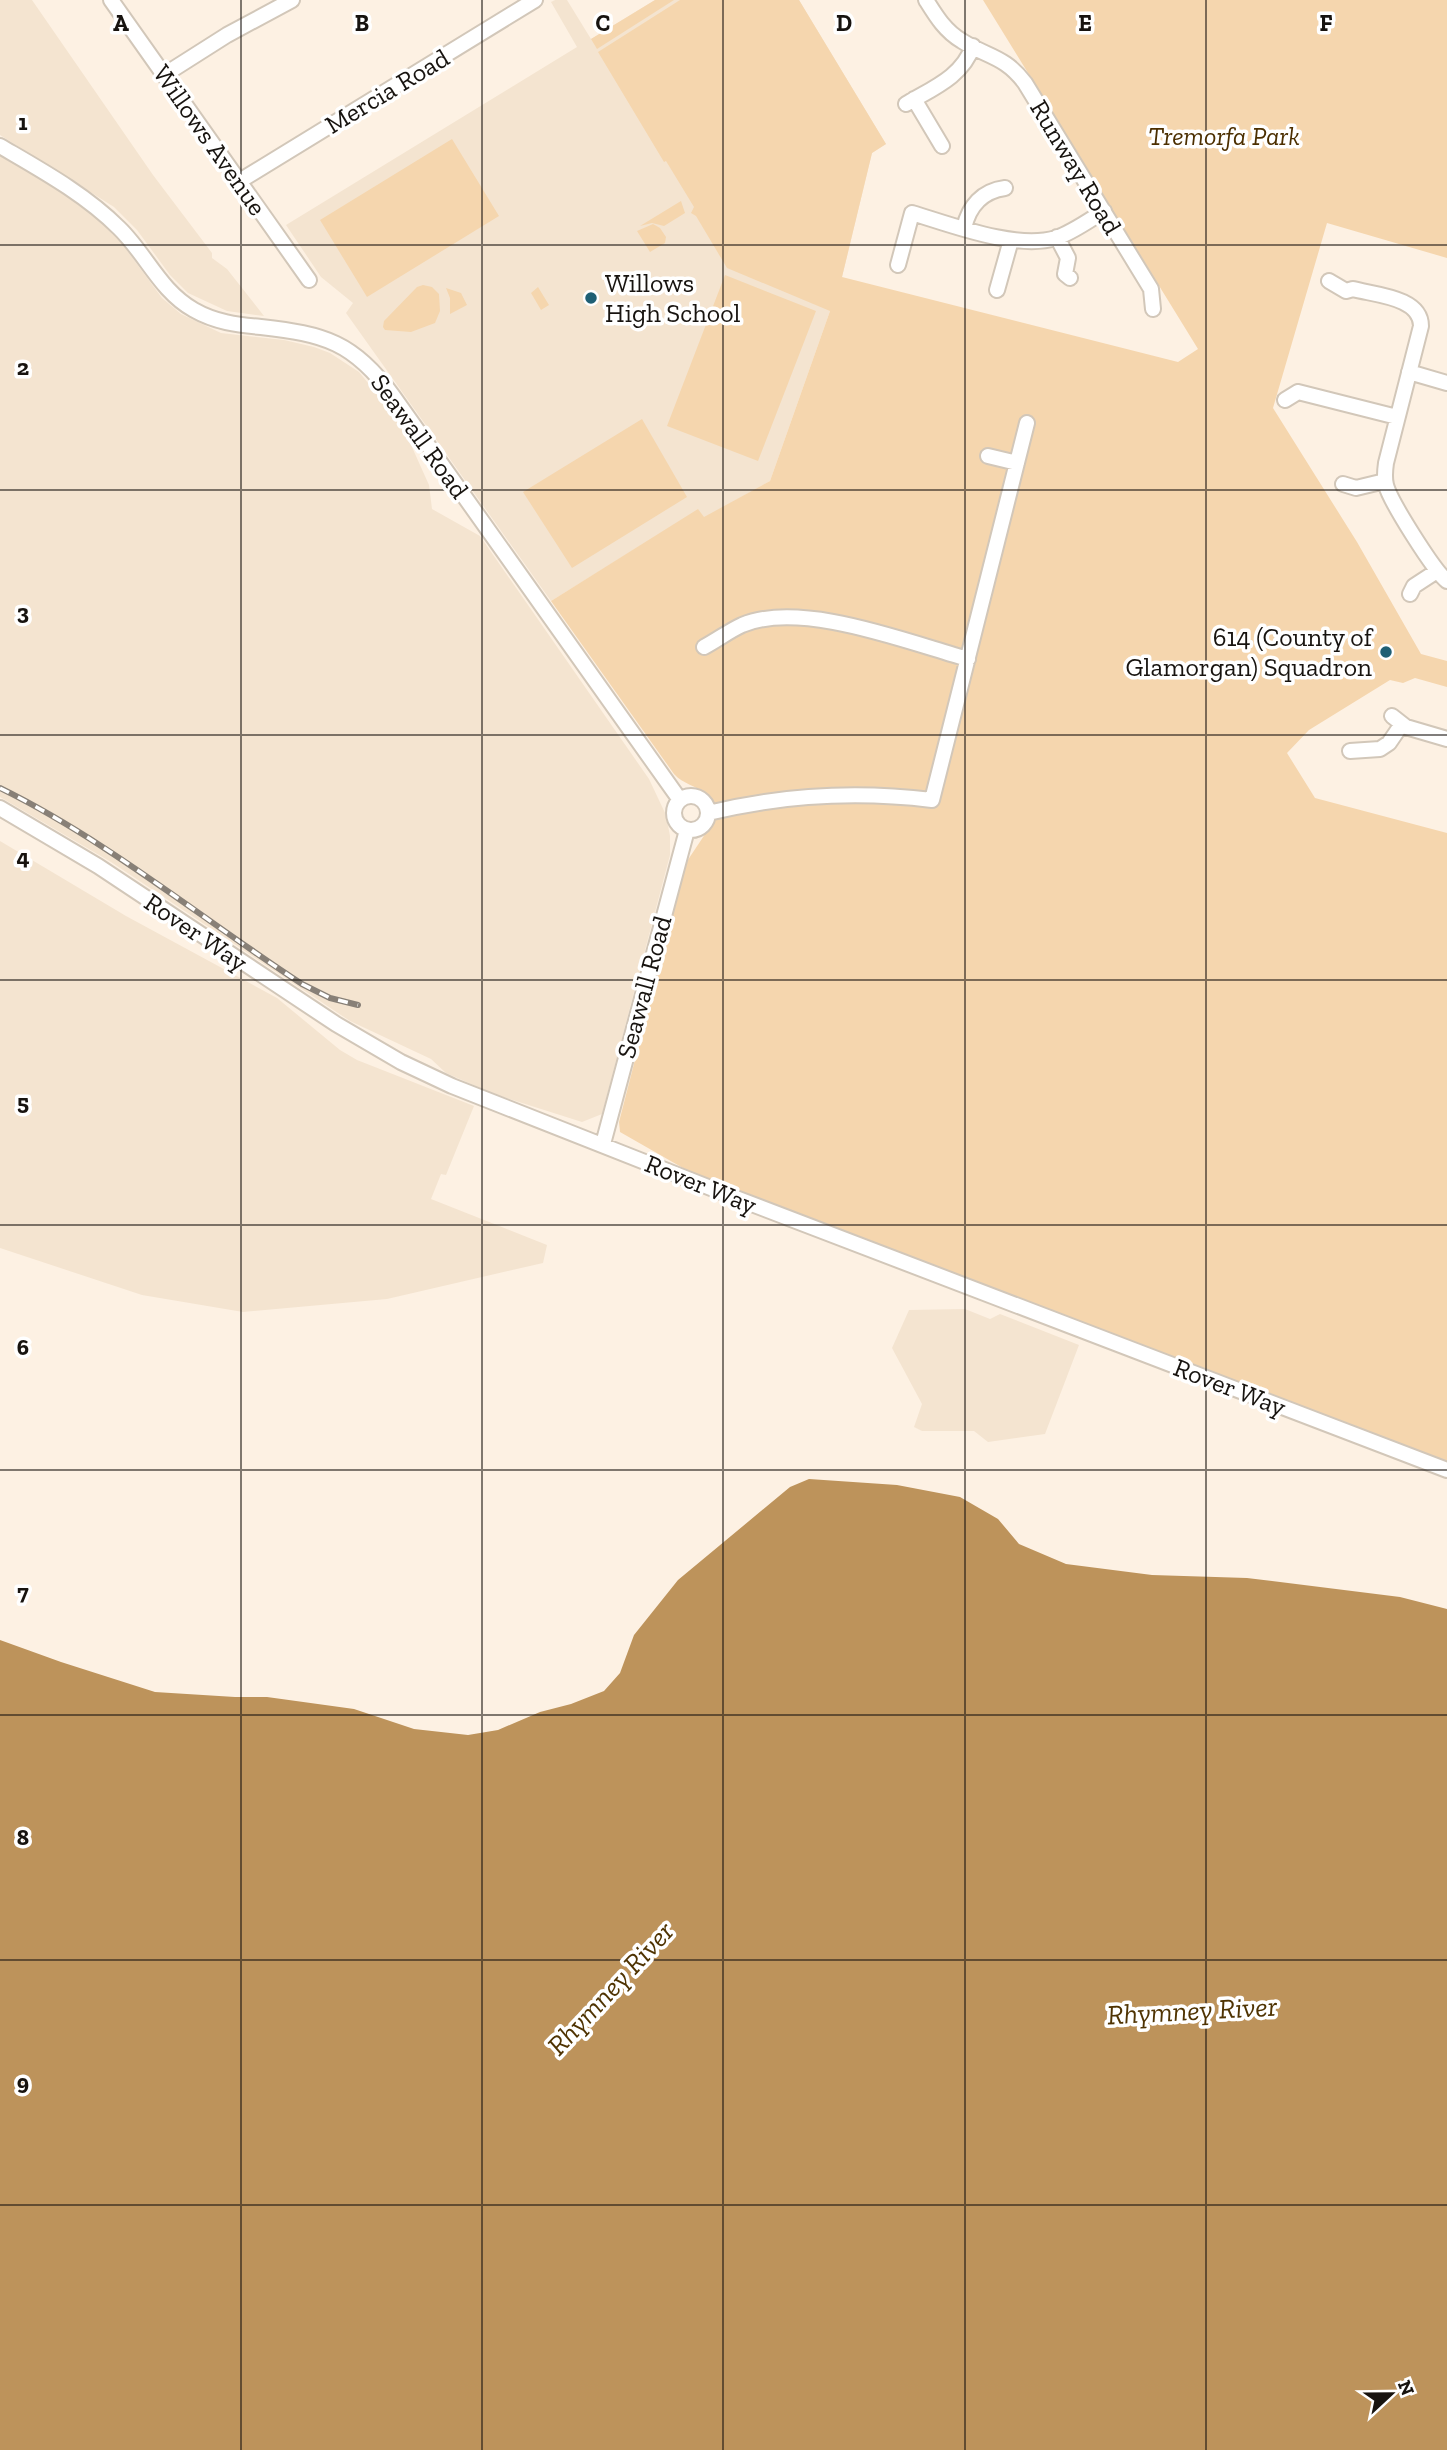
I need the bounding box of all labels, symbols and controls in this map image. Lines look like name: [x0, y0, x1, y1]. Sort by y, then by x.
text: A: [113, 9, 129, 37]
text: B: [355, 9, 369, 37]
text: C: [596, 9, 610, 37]
text: D: [836, 9, 852, 37]
text: E: [1078, 9, 1092, 37]
text: F: [1319, 9, 1333, 37]
street label: Mercia Road: [319, 41, 455, 141]
street label: Willows Avenue: [146, 59, 274, 221]
street label: Runway Road: [1023, 94, 1129, 240]
text: 1: [18, 108, 28, 136]
park label: Tremorfa Park: [1148, 120, 1300, 152]
place label: Willows High School: [605, 267, 740, 329]
marker: Willows High School: [583, 290, 599, 306]
text: 2: [17, 353, 29, 381]
street label: Seawall Road: [364, 367, 476, 505]
text: 3: [17, 598, 29, 626]
place label: 614 (County of Glamorgan) Squadron: [1126, 621, 1374, 683]
marker: 614 (County of Glamorgan) Squadron: [1378, 644, 1394, 660]
text: 4: [16, 843, 30, 871]
street label: Rover Way: [138, 886, 254, 979]
street label: Seawall Road: [610, 912, 678, 1062]
text: 5: [17, 1088, 29, 1116]
street label: Rover Way: [640, 1147, 762, 1221]
text: 6: [17, 1333, 29, 1361]
street label: Rover Way: [1169, 1351, 1291, 1423]
text: 7: [17, 1578, 29, 1606]
text: 8: [17, 1823, 29, 1851]
water label: Rhymney River: [540, 1915, 681, 2062]
water label: Rhymney River: [1106, 1990, 1278, 2031]
text: 9: [17, 2068, 29, 2096]
north arrow: [1356, 2359, 1426, 2429]
text: N: [1393, 2377, 1420, 2399]

